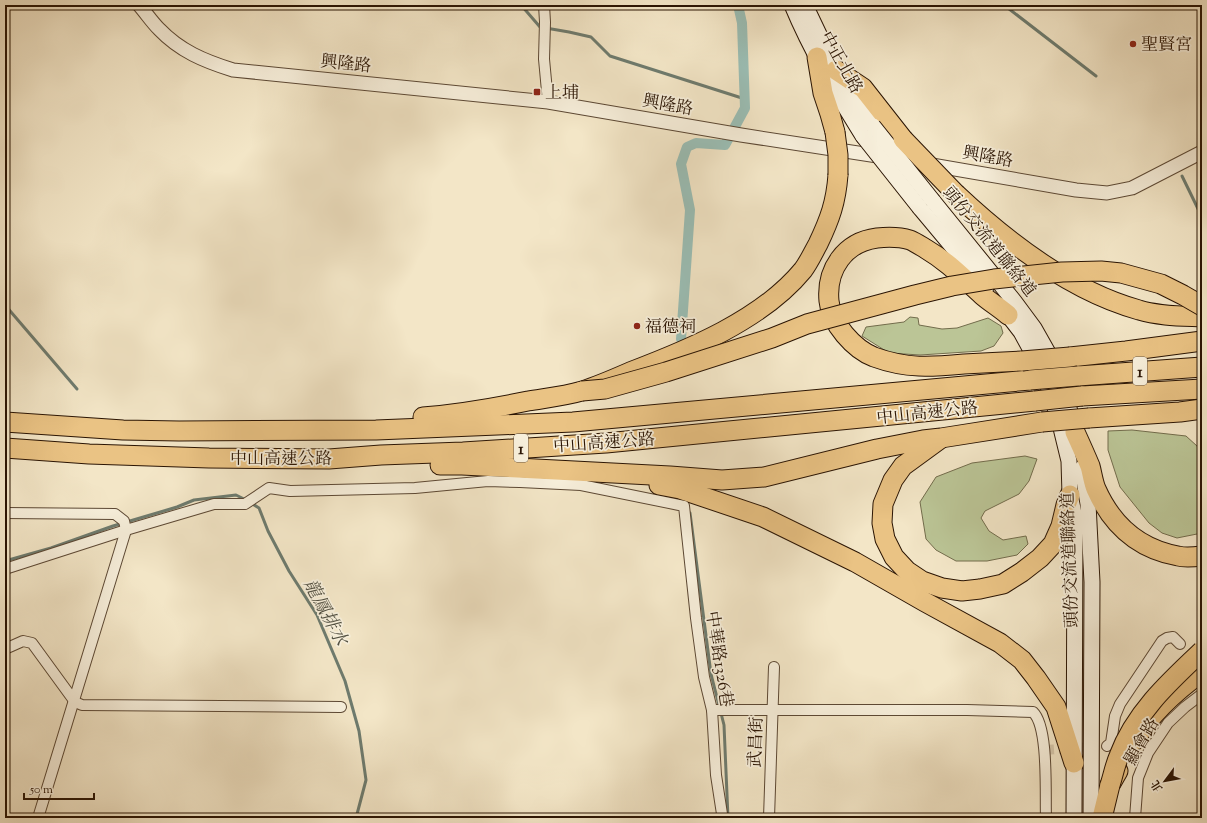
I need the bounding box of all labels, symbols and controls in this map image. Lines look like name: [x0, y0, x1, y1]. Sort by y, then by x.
street label: 中正北路: [813, 27, 867, 99]
place label: 聖賢宮: [1141, 34, 1192, 58]
marker: 聖賢宮: [1128, 39, 1138, 49]
street label: 興隆路: [319, 50, 372, 80]
place label: 上埔: [545, 82, 579, 106]
marker: 上埔: [532, 87, 542, 97]
street label: 興隆路: [640, 90, 695, 122]
street label: 興隆路: [960, 142, 1015, 174]
street label: 頭份交流道聯絡道: [936, 182, 1041, 303]
place label: 福德祠: [645, 316, 696, 340]
marker: 福德祠: [632, 321, 642, 331]
road number: 1: [1133, 357, 1147, 385]
street label: 中山高速公路: [875, 397, 979, 431]
street label: 中山高速公路: [552, 428, 656, 460]
road number: 1: [514, 434, 528, 462]
street label: 中山高速公路: [230, 448, 332, 472]
street label: 頭份交流道聯絡道: [1057, 492, 1085, 628]
water label: 龍鳳排水: [296, 575, 354, 653]
street label: 中華路1326巷: [699, 610, 737, 709]
street label: 顯會路: [1120, 714, 1166, 770]
street label: 武昌街: [744, 716, 770, 768]
north arrow: [1145, 761, 1185, 801]
scale bar: [24, 775, 94, 801]
text: 北: [1148, 777, 1167, 795]
text: 50 m: [29, 781, 53, 799]

